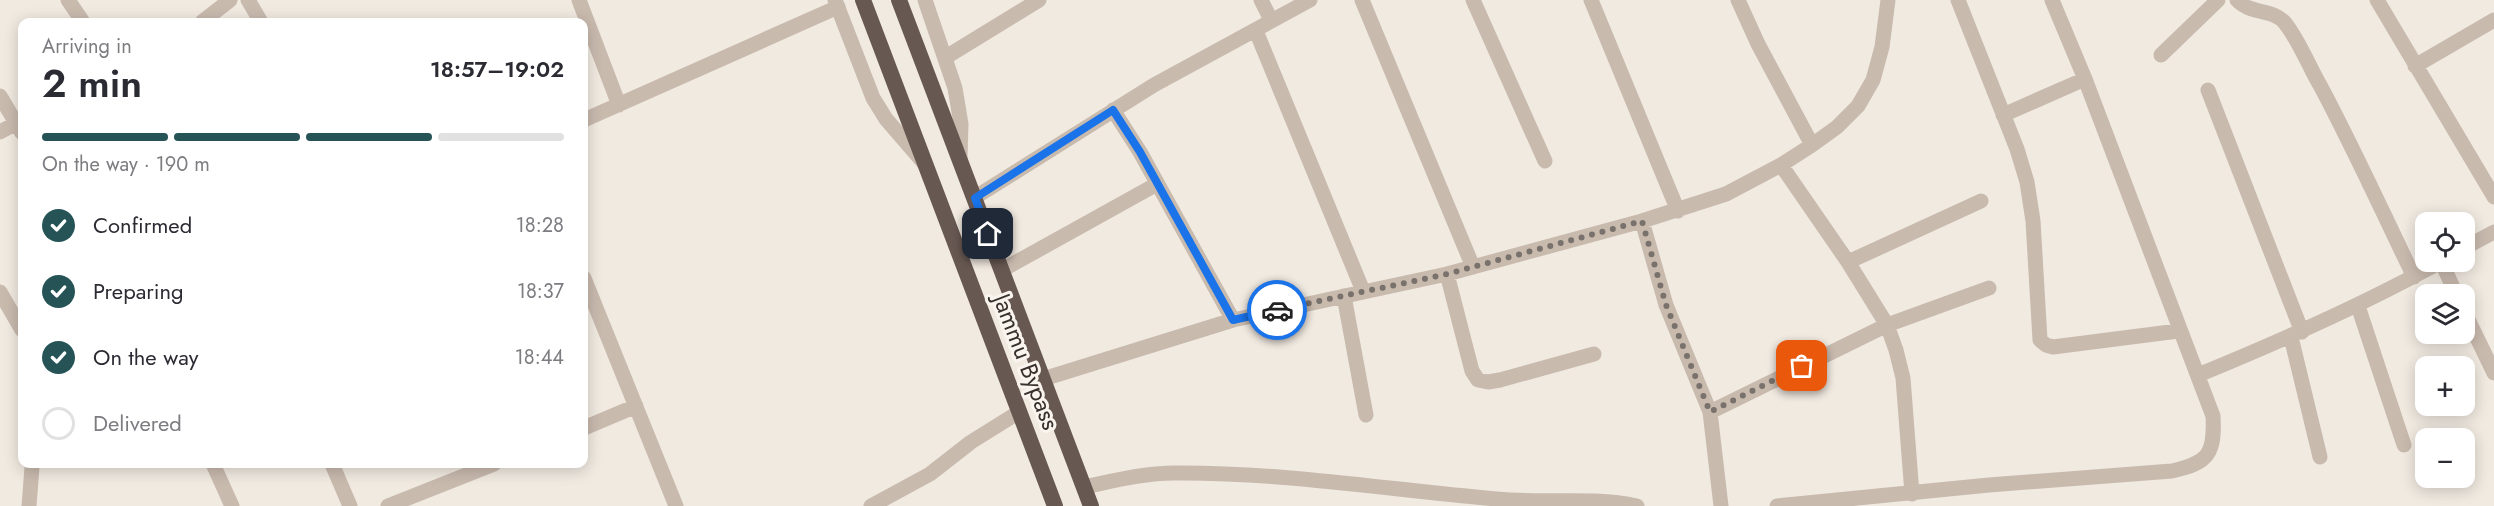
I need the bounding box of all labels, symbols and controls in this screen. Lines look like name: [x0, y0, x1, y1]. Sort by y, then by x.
text: Arriving in: [42, 32, 132, 61]
text: 18:57–19:02: [430, 53, 564, 85]
text: 2 min: [42, 55, 142, 112]
text: On the way · 190 m: [42, 150, 210, 179]
pin: [962, 208, 1013, 259]
icon: check: [42, 209, 75, 242]
text: Confirmed: [93, 209, 192, 241]
text: 18:28: [516, 211, 564, 240]
map controls: [2415, 212, 2475, 488]
button: locate: [2415, 212, 2475, 272]
icon: home: [971, 217, 1004, 250]
icon: check: [42, 275, 75, 308]
text: Preparing: [93, 275, 184, 307]
text: 18:37: [517, 277, 564, 306]
courier: [1247, 280, 1307, 340]
button: layers: [2415, 284, 2475, 344]
street label: Jammu Bypass: [983, 286, 1068, 435]
icon: car: [1261, 294, 1294, 327]
pin: [1776, 340, 1827, 391]
icon: check: [42, 341, 75, 374]
text: On the way: [93, 341, 198, 373]
text: 18:44: [515, 343, 564, 372]
icon: bag: [1785, 349, 1818, 382]
button: +: [2415, 356, 2475, 416]
text: Delivered: [93, 407, 182, 439]
button: −: [2415, 428, 2475, 488]

